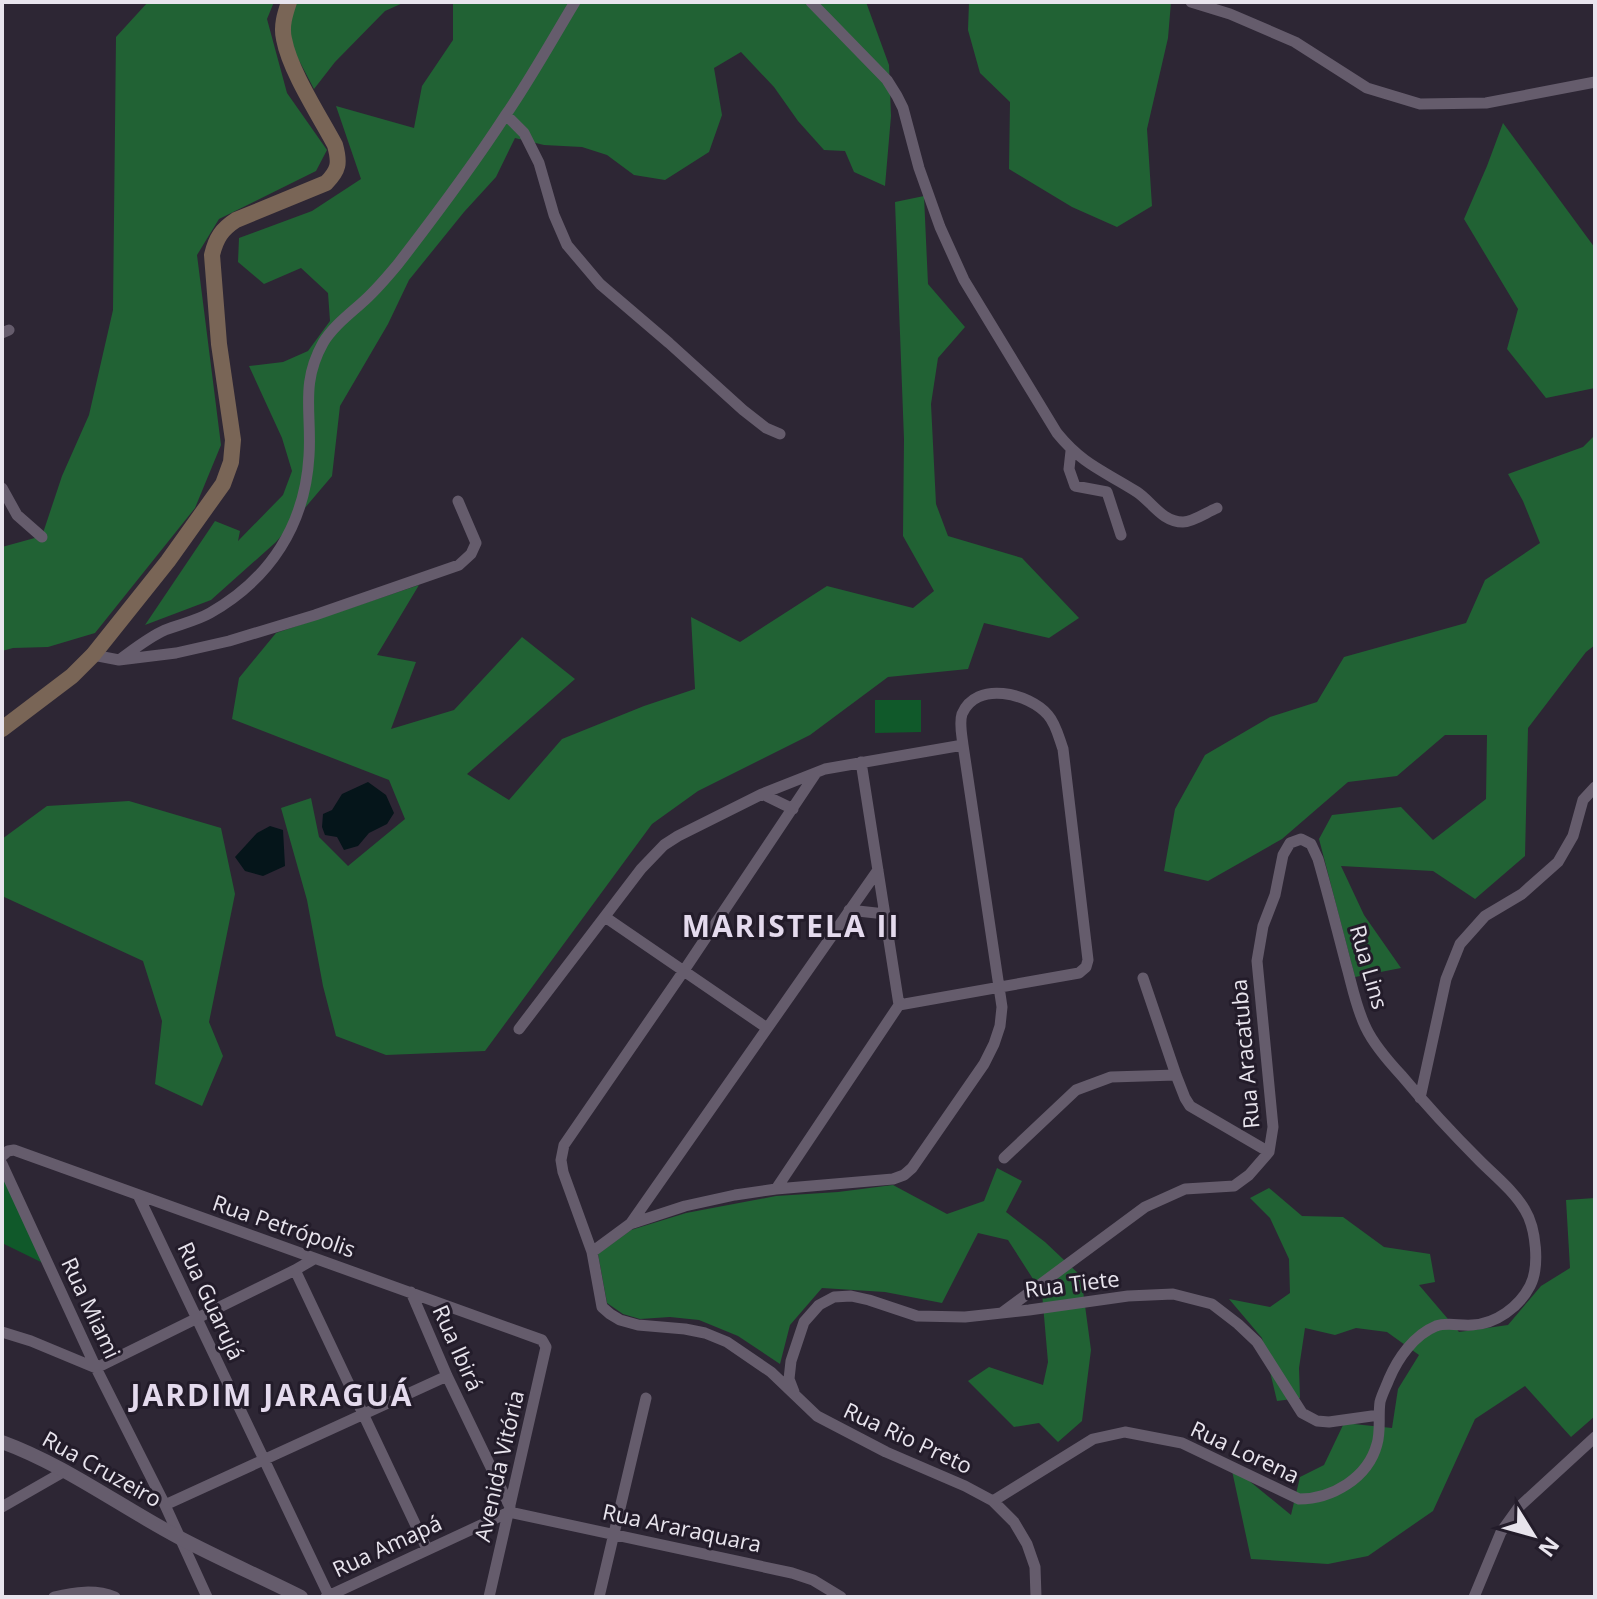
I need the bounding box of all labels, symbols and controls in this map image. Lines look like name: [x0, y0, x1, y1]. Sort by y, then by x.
district label: MARISTELA II: [682, 905, 900, 946]
street label: Rua Lins: [1344, 921, 1396, 1012]
street label: Rua Aracatuba: [1223, 978, 1265, 1130]
street label: Rua Petrópolis: [209, 1187, 360, 1263]
street label: Rua Guarujá: [171, 1237, 252, 1364]
street label: Rua Miami: [55, 1252, 128, 1363]
street label: Rua Tiete: [1023, 1262, 1121, 1304]
street label: Rua Ibirá: [427, 1300, 491, 1395]
district label: JARDIM JARAGUÁ: [128, 1374, 413, 1415]
street label: Avenida Vitória: [466, 1387, 530, 1544]
street label: Rua Rio Preto: [839, 1394, 978, 1480]
street label: Rua Lorena: [1186, 1413, 1305, 1489]
street label: Rua Cruzeiro: [38, 1423, 167, 1513]
north arrow: [1493, 1495, 1573, 1575]
street label: Rua Araraquara: [600, 1496, 764, 1559]
street label: Rua Amapá: [327, 1507, 446, 1583]
text: N: [1532, 1531, 1567, 1564]

